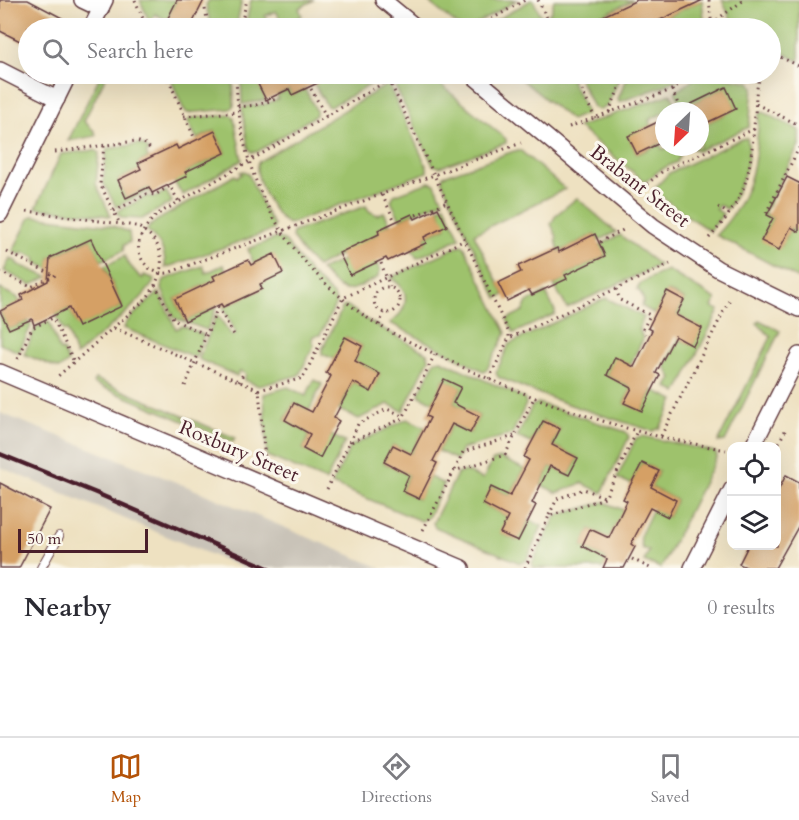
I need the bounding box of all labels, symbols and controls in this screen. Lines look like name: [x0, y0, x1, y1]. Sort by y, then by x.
search box: [18, 18, 781, 84]
icon: search: [39, 35, 72, 68]
text: Search here: [87, 36, 194, 66]
north arrow: [655, 102, 709, 156]
street label: Brabant Street: [584, 138, 696, 234]
street label: Roxbury Street: [175, 414, 304, 489]
map controls: [727, 442, 781, 550]
button: locate: [727, 442, 781, 496]
button: layers: [727, 496, 781, 550]
scale bar: [18, 526, 148, 554]
text: 50 m: [27, 528, 61, 550]
text: Nearby: [24, 590, 112, 625]
text: 0 results: [707, 594, 775, 621]
tab: Map: [109, 750, 142, 808]
tab: Directions: [361, 750, 432, 808]
tab: Saved: [651, 750, 690, 808]

